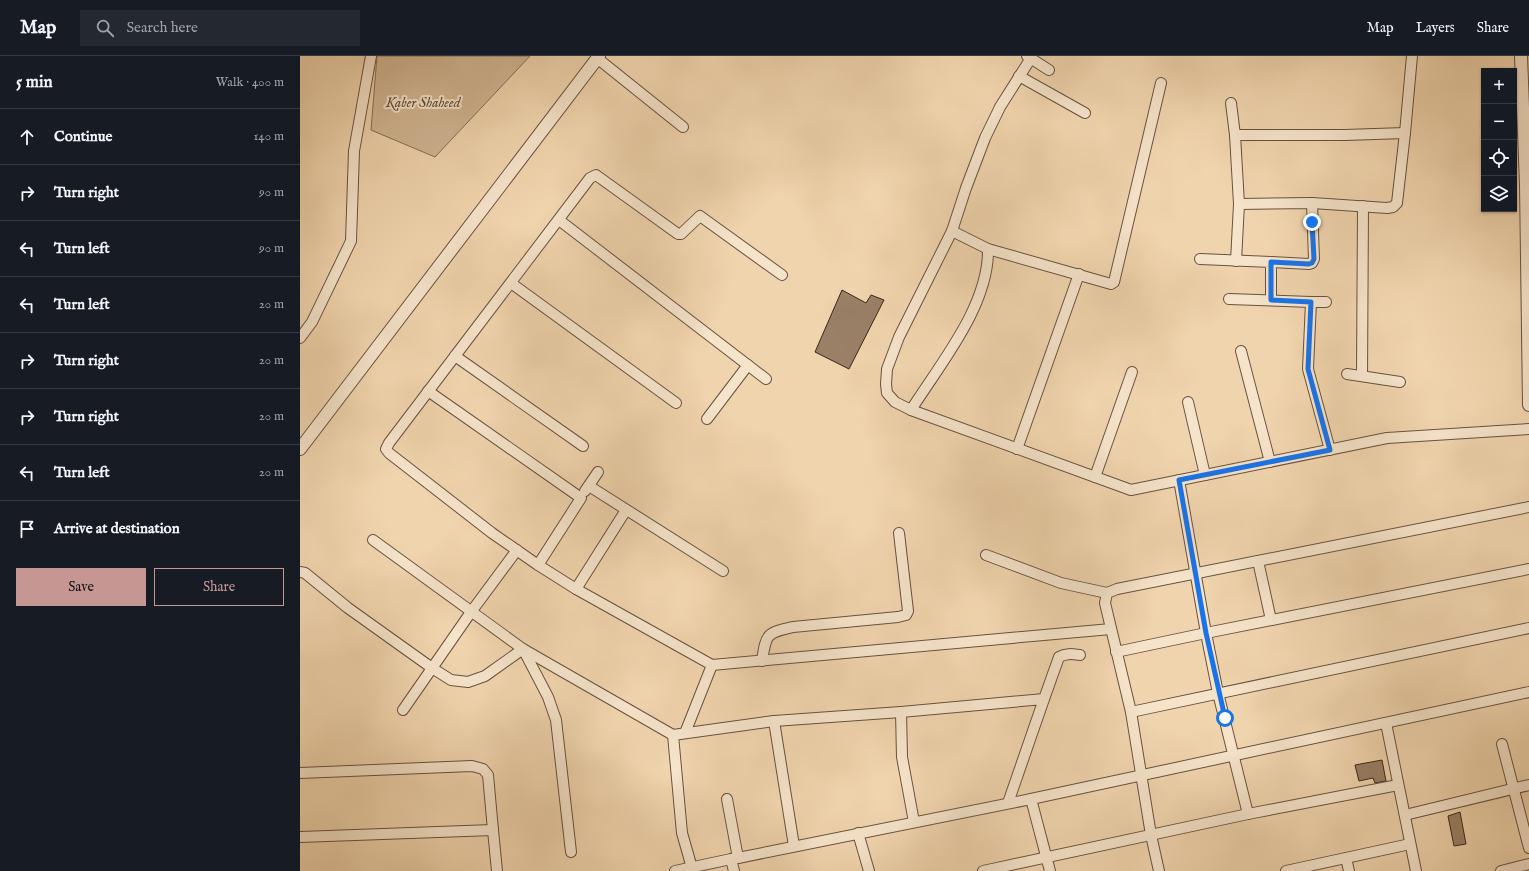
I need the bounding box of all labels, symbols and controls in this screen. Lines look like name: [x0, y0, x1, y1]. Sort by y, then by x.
search box: [80, 10, 360, 46]
text: Map: [20, 16, 56, 40]
icon: search: [94, 17, 116, 39]
text: Search here: [126, 18, 198, 37]
text: Map: [1367, 19, 1394, 37]
text: Layers: [1416, 19, 1455, 37]
text: Share: [1477, 19, 1509, 37]
map controls: [1481, 68, 1517, 212]
button: +: [1481, 68, 1517, 104]
text: 5 min: [16, 72, 53, 93]
text: Walk · 400 m: [216, 74, 284, 91]
park label: Kaber Shaheed: [385, 94, 462, 112]
button: −: [1481, 104, 1517, 140]
icon: ahead: [16, 126, 38, 148]
text: Continue: [54, 127, 112, 146]
text: 140 m: [254, 128, 284, 145]
button: locate: [1481, 140, 1517, 176]
button: layers: [1481, 176, 1517, 212]
icon: right: [16, 182, 38, 204]
text: Turn right: [54, 183, 119, 202]
text: 90 m: [259, 184, 284, 201]
route end: [1303, 213, 1321, 231]
icon: left: [16, 238, 38, 260]
text: Turn left: [54, 239, 110, 258]
text: 90 m: [259, 240, 284, 257]
icon: left: [16, 294, 38, 316]
text: Turn left: [54, 295, 110, 314]
text: 20 m: [259, 296, 284, 313]
icon: right: [16, 350, 38, 372]
text: Turn right: [54, 351, 119, 370]
text: 20 m: [259, 352, 284, 369]
icon: right: [16, 406, 38, 428]
text: Turn right: [54, 407, 119, 426]
text: 20 m: [259, 408, 284, 425]
icon: left: [16, 462, 38, 484]
text: Turn left: [54, 463, 110, 482]
text: 20 m: [259, 464, 284, 481]
icon: arrive: [16, 518, 38, 540]
text: Arrive at destination: [54, 519, 180, 538]
button: Save: [16, 568, 146, 606]
button: Share: [154, 568, 284, 606]
route start: [1216, 709, 1234, 727]

